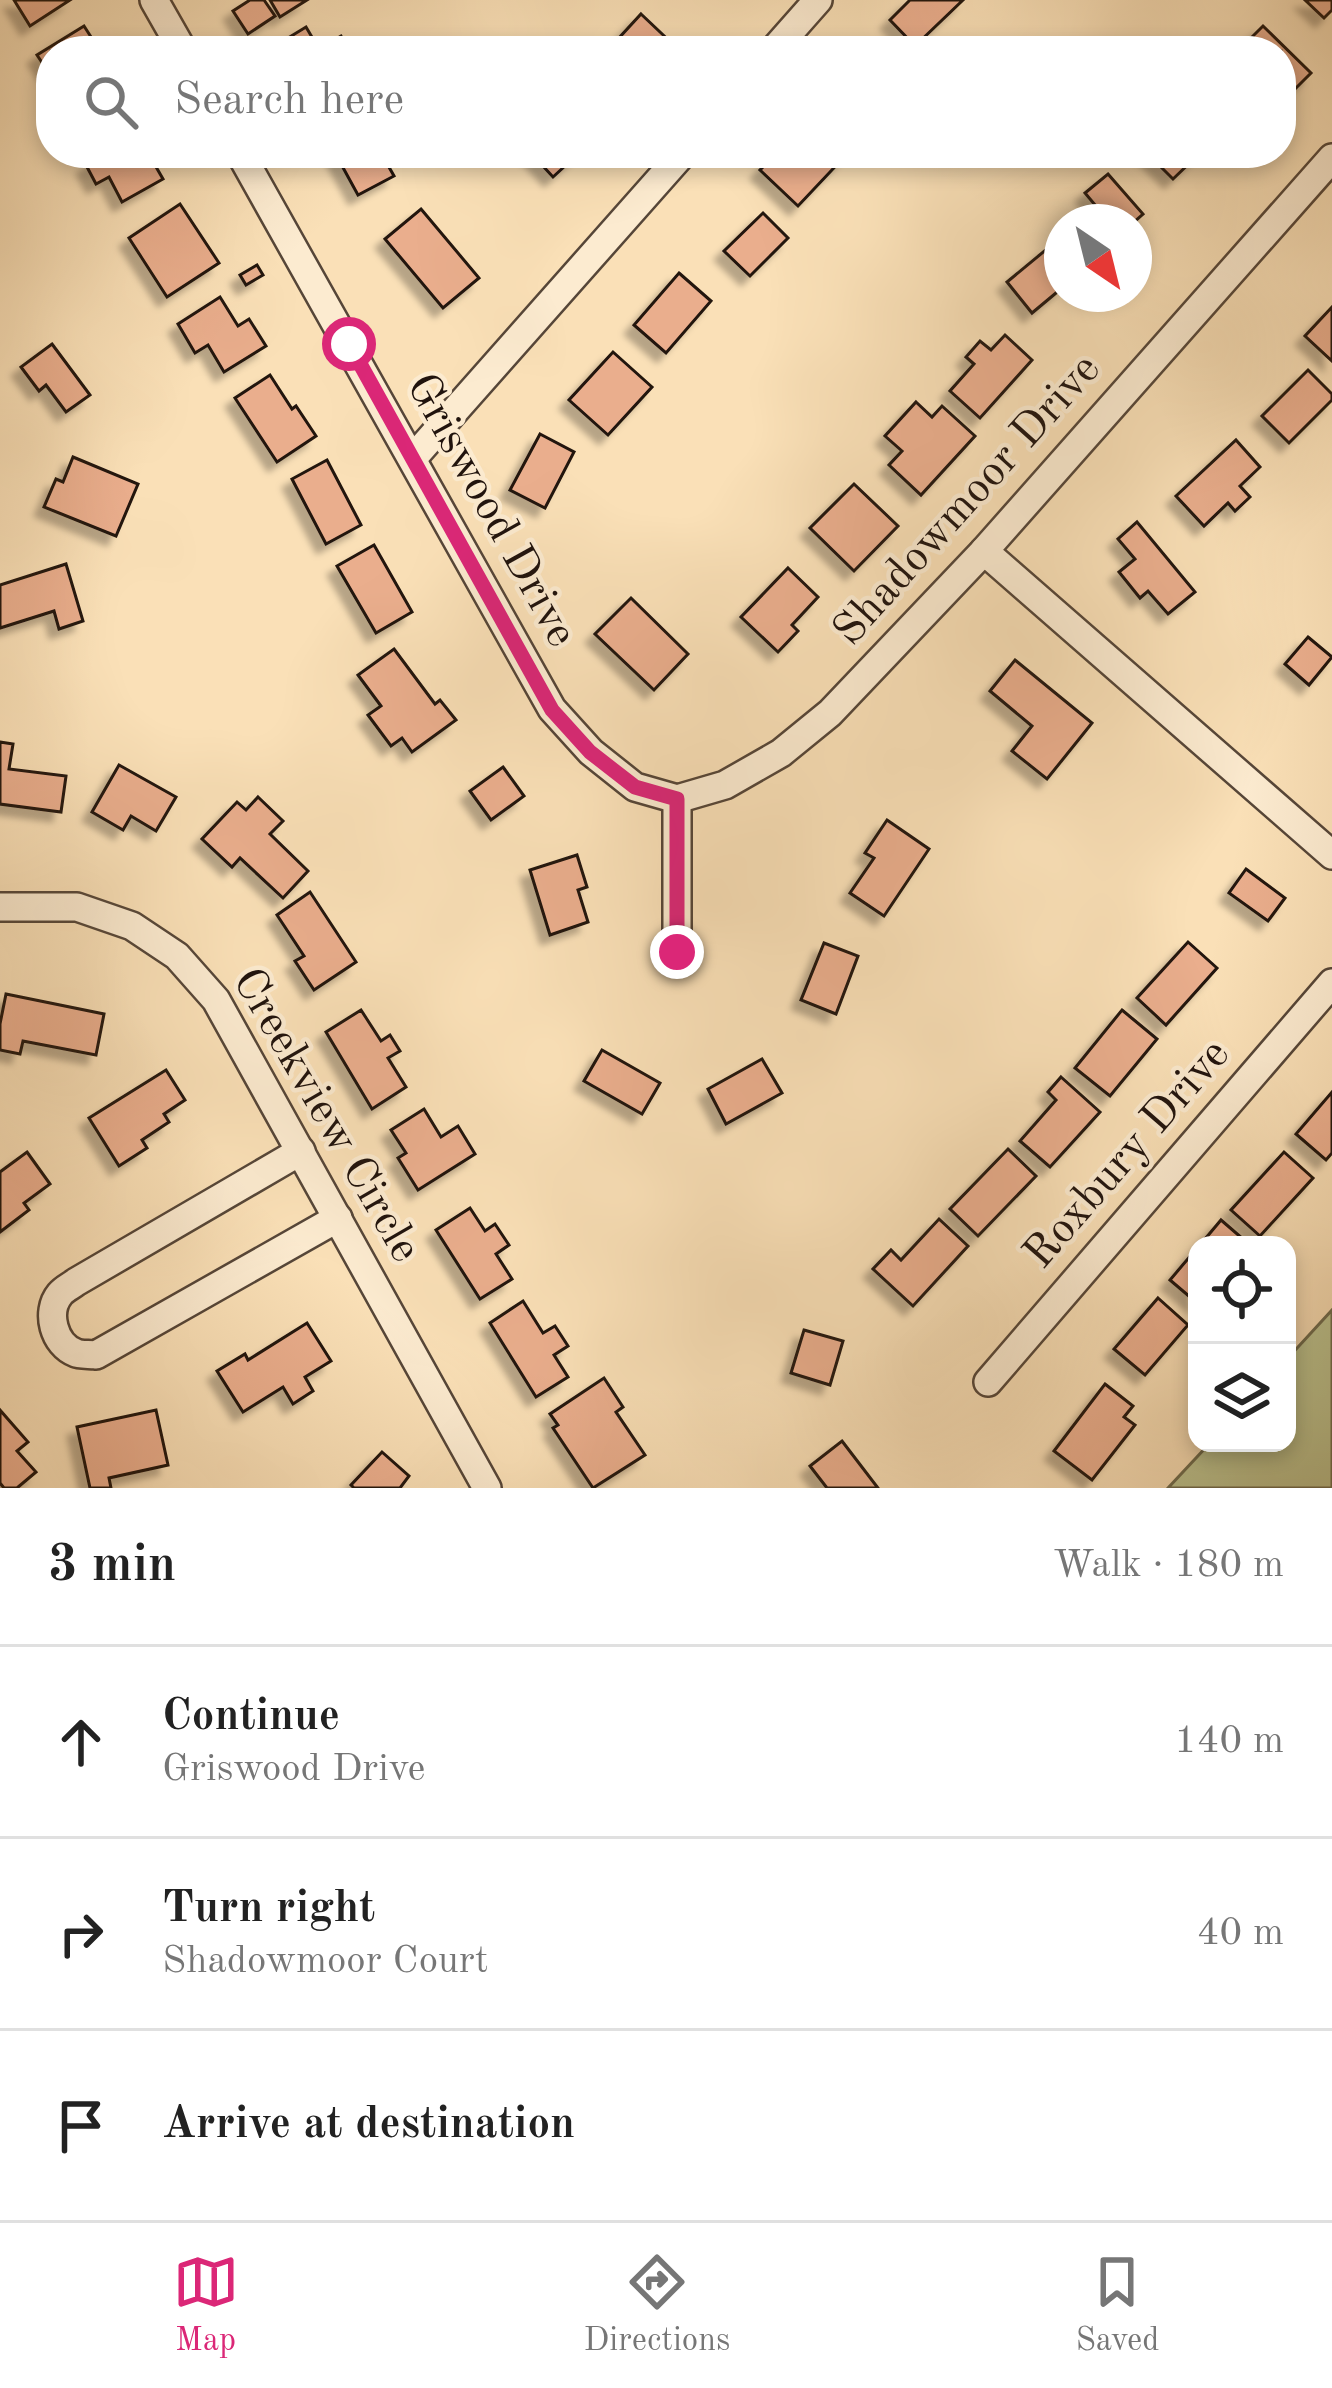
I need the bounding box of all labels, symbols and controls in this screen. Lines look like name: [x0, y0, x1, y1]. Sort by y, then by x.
search box: [36, 36, 1296, 168]
icon: search: [78, 69, 144, 135]
text: Search here: [174, 79, 404, 124]
north arrow: [1044, 204, 1152, 312]
route start: [322, 317, 376, 371]
street label: Shadowmoor Drive: [826, 347, 1110, 655]
street label: Griswood Drive: [397, 367, 583, 655]
route end: [650, 925, 704, 979]
street label: Creekview Circle: [223, 961, 427, 1271]
street label: Roxbury Drive: [1017, 1032, 1239, 1278]
map controls: [1188, 1236, 1296, 1452]
button: locate: [1188, 1236, 1296, 1344]
button: layers: [1188, 1344, 1296, 1452]
text: 3 min: [48, 1541, 176, 1592]
text: Walk · 180 m: [1053, 1546, 1284, 1585]
text: Continue: [162, 1695, 340, 1740]
icon: ahead: [48, 1709, 114, 1775]
text: 140 m: [1174, 1722, 1284, 1761]
text: Griswood Drive: [162, 1750, 426, 1789]
text: Turn right: [162, 1887, 375, 1932]
icon: right: [48, 1901, 114, 1967]
text: 40 m: [1197, 1914, 1284, 1953]
text: Shadowmoor Court: [162, 1942, 489, 1981]
icon: arrive: [48, 2093, 114, 2159]
text: Arrive at destination: [162, 2103, 575, 2148]
tab: Map: [173, 2249, 239, 2362]
tab: Directions: [584, 2249, 730, 2362]
tab: Saved: [1075, 2249, 1159, 2362]

